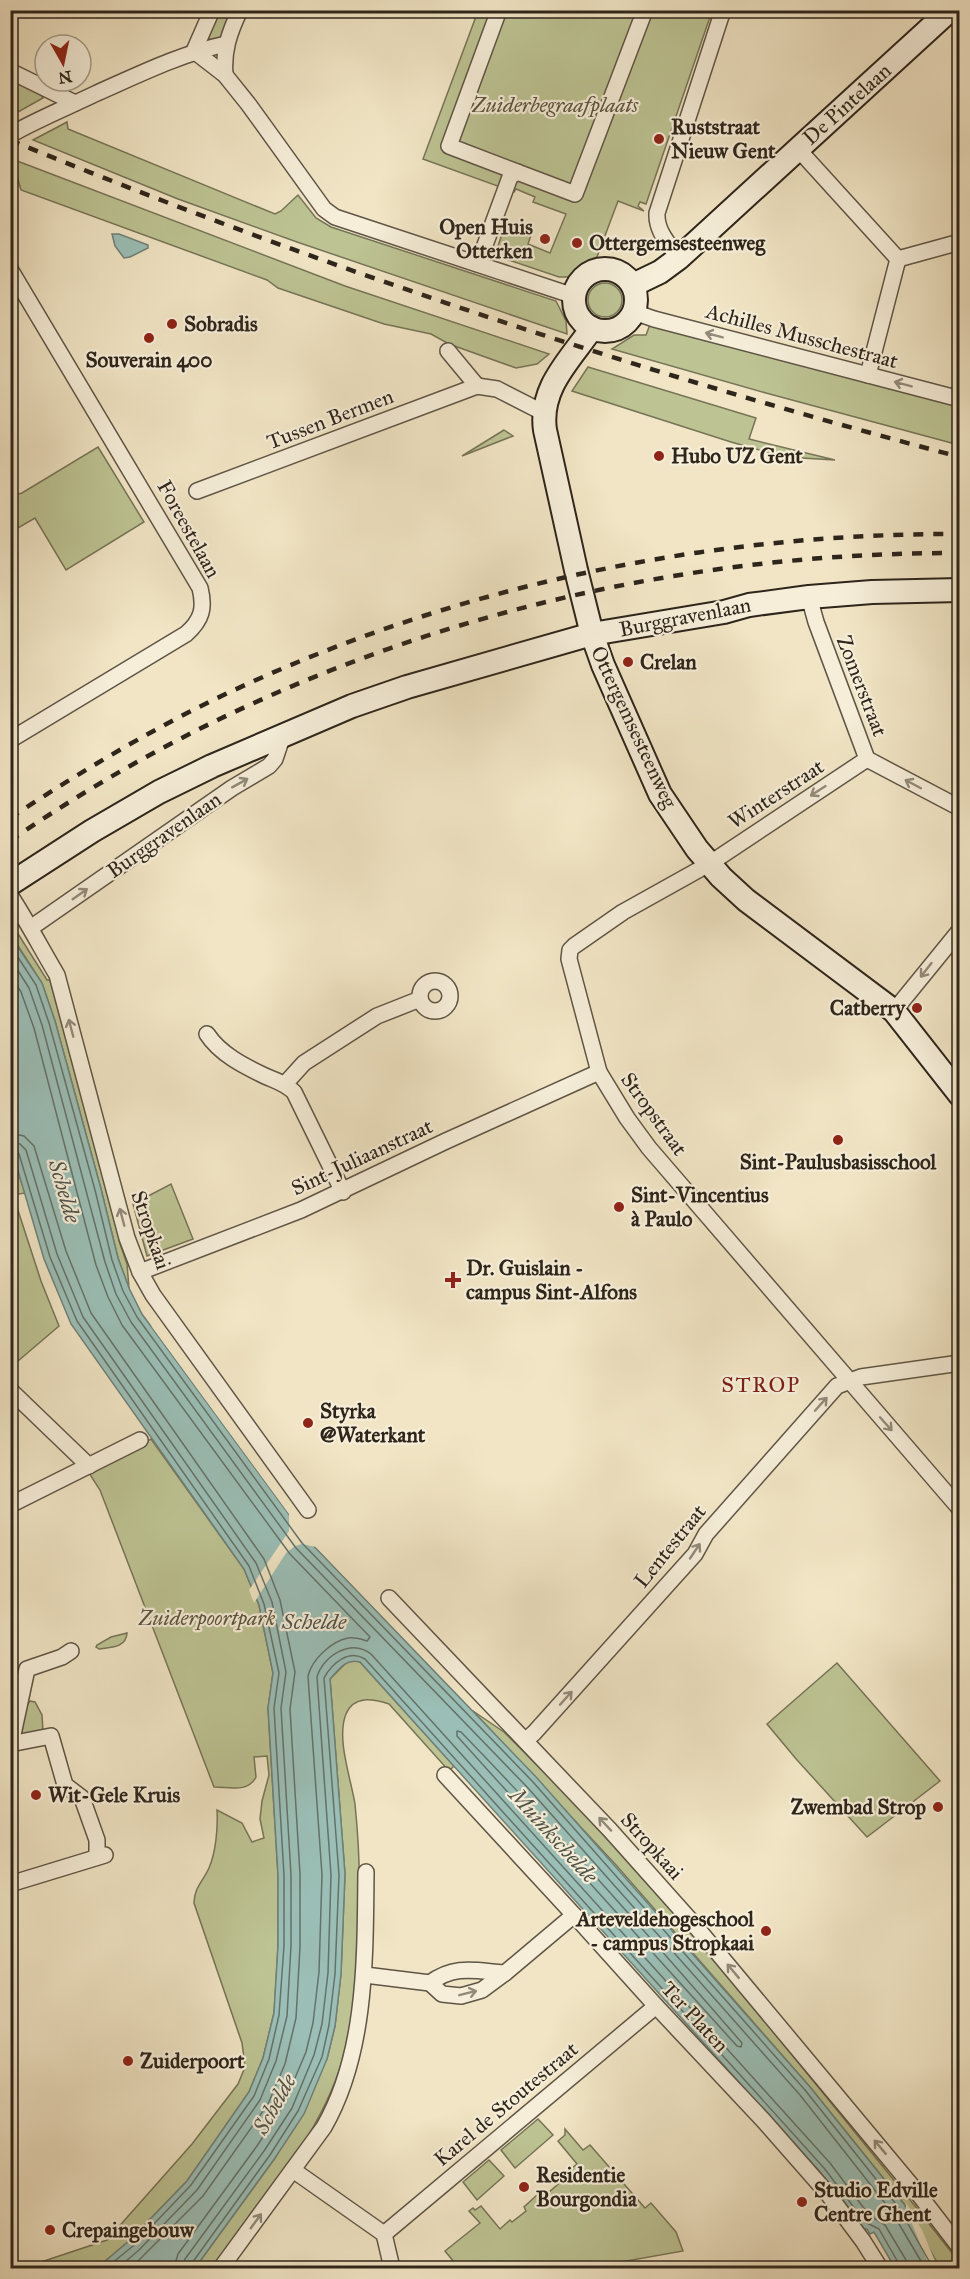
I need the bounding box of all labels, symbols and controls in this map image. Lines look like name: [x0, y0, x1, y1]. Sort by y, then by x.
north arrow: [33, 33, 93, 93]
street label: De Pintelaan: [797, 58, 897, 150]
text: N: [57, 67, 73, 88]
park label: Zuiderbegraafplaats: [471, 92, 639, 118]
place label: Ruststraat Nieuw Gent: [671, 114, 776, 164]
marker: Ruststraat Nieuw Gent: [652, 132, 666, 146]
place label: Open Huis Otterken: [439, 214, 534, 264]
place label: Ottergemsesteenweg: [589, 230, 766, 256]
marker: Open Huis Otterken: [538, 232, 552, 246]
marker: Ottergemsesteenweg: [570, 236, 584, 250]
street label: Achilles Musschestraat: [702, 298, 901, 374]
place label: Sobradis: [184, 311, 258, 337]
marker: Sobradis: [165, 317, 179, 331]
one-way arrow: [705, 328, 724, 340]
marker: Souverain 400: [142, 331, 156, 345]
place label: Souverain 400: [85, 347, 213, 373]
one-way arrow: [894, 378, 913, 390]
street label: Tussen Bermen: [263, 383, 397, 455]
place label: Hubo UZ Gent: [671, 443, 803, 469]
marker: Hubo UZ Gent: [652, 449, 666, 463]
street label: Foreestelaan: [152, 476, 226, 582]
street label: Burggravenlaan: [617, 591, 753, 643]
street label: Zomerstraat: [831, 632, 893, 741]
street label: Ottergemsesteenweg: [585, 642, 683, 812]
place label: Crelan: [640, 649, 697, 675]
marker: Crelan: [621, 655, 635, 669]
street label: Winterstraat: [723, 753, 829, 835]
one-way arrow: [231, 777, 248, 789]
one-way arrow: [905, 778, 923, 789]
one-way arrow: [810, 785, 827, 798]
street label: Burggravenlaan: [102, 786, 226, 884]
one-way arrow: [71, 888, 87, 900]
one-way arrow: [920, 962, 933, 978]
place label: Catberry: [830, 995, 906, 1021]
marker: Catberry: [910, 1001, 924, 1015]
one-way arrow: [65, 1019, 76, 1038]
street label: Stropstraat: [615, 1067, 693, 1161]
street label: Sint-Juliaanstraat: [287, 1113, 437, 1201]
marker: Sint-Paulusbasisschool: [831, 1133, 845, 1147]
place label: Sint-Paulusbasisschool: [740, 1149, 938, 1175]
water label: Schelde: [42, 1155, 87, 1227]
place label: Sint-Vincentius à Paulo: [631, 1182, 769, 1232]
street label: Stropkaai: [125, 1187, 177, 1273]
marker: Sint-Vincentius à Paulo: [612, 1200, 626, 1214]
one-way arrow: [115, 1207, 127, 1226]
place label: Dr. Guislain - campus Sint-Alfons: [466, 1255, 637, 1305]
marker: Dr. Guislain - campus Sint-Alfons: [444, 1271, 462, 1289]
district label: STROP: [721, 1371, 801, 1398]
one-way arrow: [814, 1396, 828, 1411]
place label: Styrka @Waterkant: [320, 1398, 426, 1448]
marker: Styrka @Waterkant: [301, 1416, 315, 1430]
one-way arrow: [879, 1417, 893, 1432]
street label: Lentestraat: [628, 1499, 712, 1593]
one-way arrow: [689, 1544, 701, 1560]
park label: Zuiderpoortpark: [138, 1605, 276, 1631]
water label: Schelde: [281, 1608, 347, 1635]
one-way arrow: [559, 1690, 573, 1705]
water label: Muinkschelde: [502, 1781, 604, 1889]
place label: Wit-Gele Kruis: [48, 1782, 180, 1808]
marker: Wit-Gele Kruis: [29, 1788, 43, 1802]
place label: Zwembad Strop: [791, 1794, 926, 1820]
marker: Zwembad Strop: [931, 1800, 945, 1814]
street label: Stropkaai: [615, 1807, 689, 1885]
one-way arrow: [598, 1817, 612, 1832]
place label: Arteveldehogeschool - campus Stropkaai: [574, 1906, 755, 1956]
marker: Arteveldehogeschool - campus Stropkaai: [759, 1924, 773, 1938]
one-way arrow: [726, 1964, 740, 1979]
street label: Ter Platen: [656, 1976, 734, 2058]
one-way arrow: [458, 1987, 477, 1999]
street label: Karel de Stoutestraat: [429, 2036, 584, 2172]
place label: Zuiderpoort: [140, 2048, 245, 2074]
marker: Zuiderpoort: [121, 2054, 135, 2068]
water label: Schelde: [247, 2069, 302, 2140]
one-way arrow: [873, 2140, 887, 2155]
place label: Residentie Bourgondia: [536, 2162, 638, 2212]
place label: Studio Edville Centre Ghent: [814, 2177, 938, 2227]
marker: Residentie Bourgondia: [517, 2180, 531, 2194]
marker: Studio Edville Centre Ghent: [795, 2195, 809, 2209]
one-way arrow: [249, 2214, 262, 2230]
place label: Crepaingebouw: [62, 2217, 195, 2243]
marker: Crepaingebouw: [43, 2223, 57, 2237]

